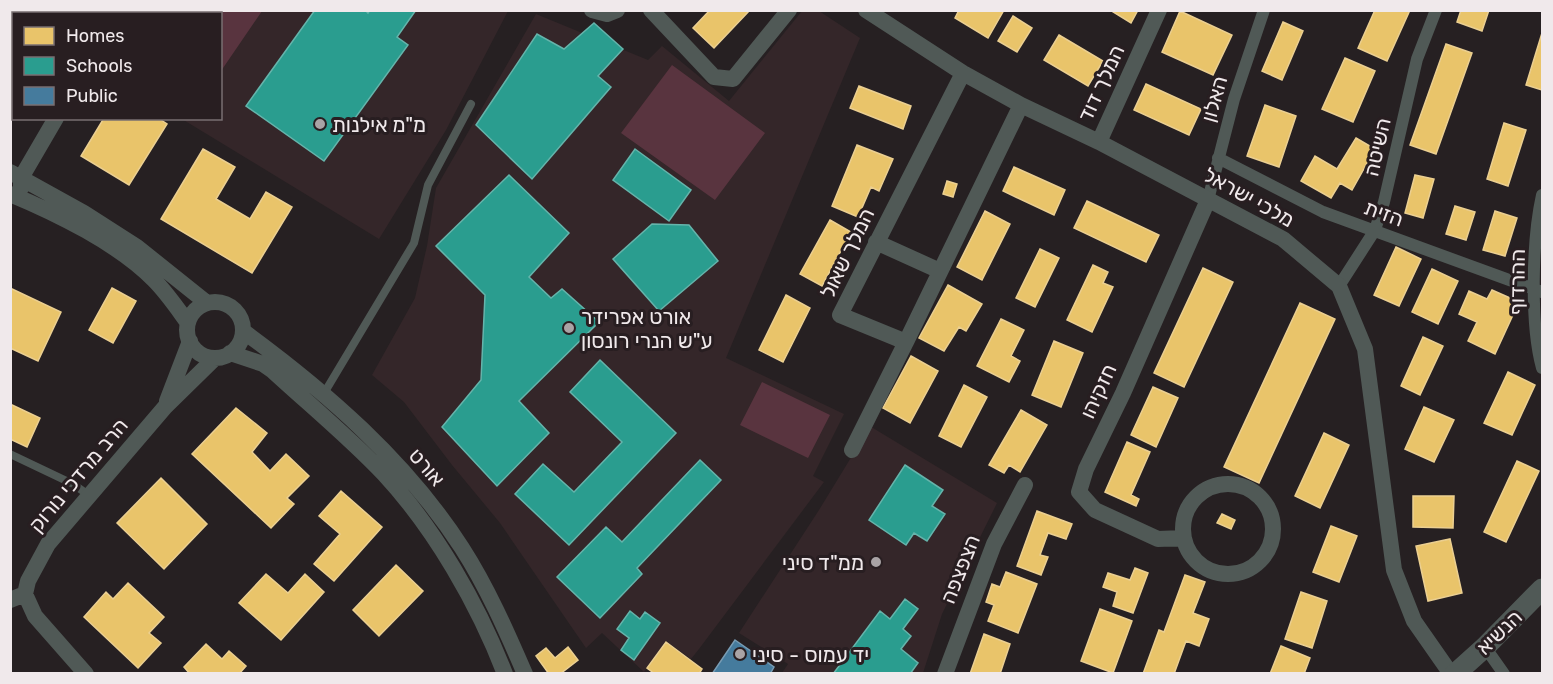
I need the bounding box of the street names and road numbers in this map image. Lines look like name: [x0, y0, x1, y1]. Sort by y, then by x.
street label: המלך דוד: [1072, 41, 1130, 125]
street label: האלון: [1196, 73, 1232, 125]
street label: השיטה: [1358, 115, 1396, 179]
street label: מלכי ישראל: [1199, 162, 1299, 232]
street label: הזית: [1361, 194, 1407, 232]
street label: המלך שאול: [814, 204, 880, 302]
street label: ההרדוף: [1504, 249, 1530, 315]
street label: חזקיהו: [1075, 360, 1121, 422]
street label: הרב מרדכי נורוק: [23, 413, 133, 537]
street label: אורט: [404, 443, 450, 491]
street label: הצפצפה: [935, 531, 985, 607]
street label: הנשיא: [1471, 604, 1527, 660]

